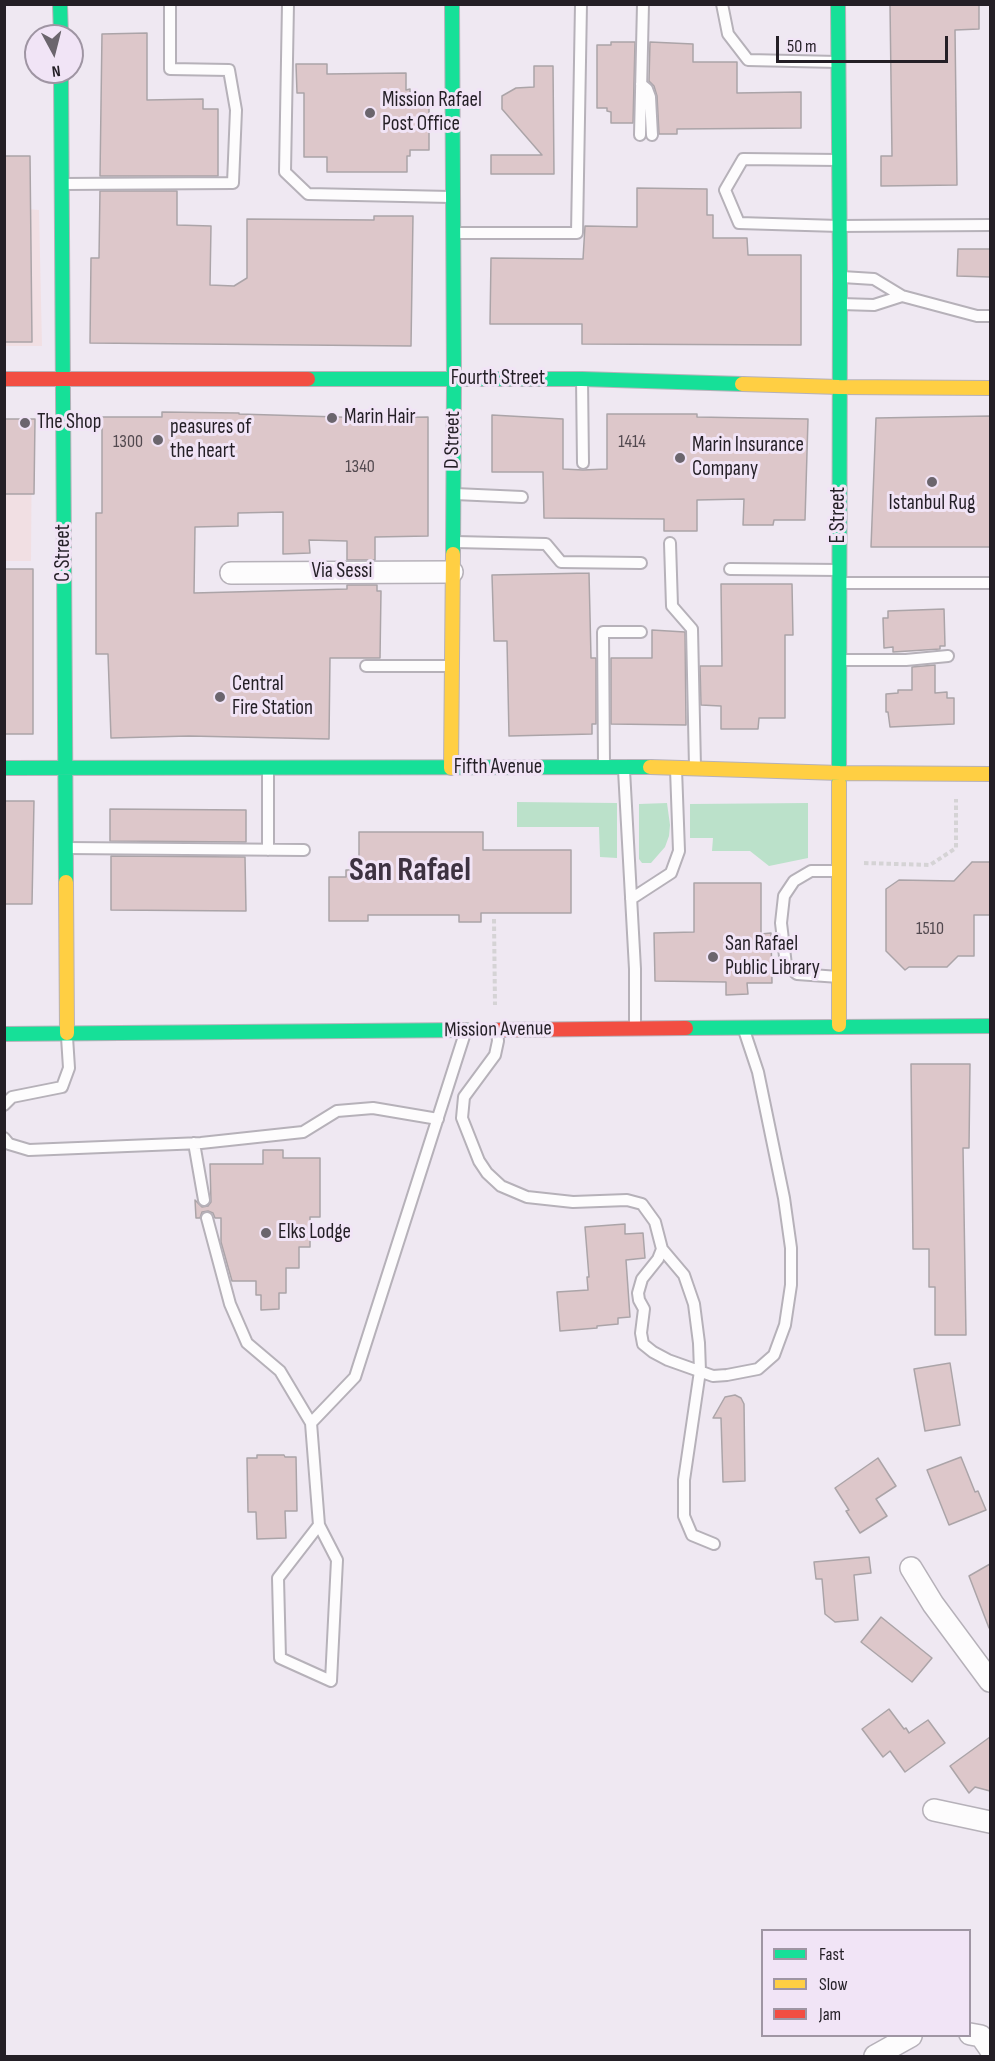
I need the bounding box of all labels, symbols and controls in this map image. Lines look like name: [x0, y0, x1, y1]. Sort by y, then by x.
north arrow: [24, 24, 84, 84]
scale bar: [779, 24, 952, 62]
text: 50 m: [787, 36, 817, 57]
text: N: [51, 60, 61, 80]
place label: Mission Rafael Post Office: [382, 88, 482, 138]
marker: Mission Rafael Post Office: [363, 106, 377, 120]
street label: Fourth Street: [451, 366, 545, 392]
place label: Marin Hair: [344, 405, 416, 431]
place label: The Shop: [37, 410, 101, 436]
marker: Marin Hair: [325, 411, 339, 425]
street label: D Street: [440, 411, 466, 469]
place label: peasures of the heart: [170, 415, 251, 465]
marker: The Shop: [18, 416, 32, 430]
house number: 1300: [113, 431, 143, 453]
house number: 1414: [618, 431, 646, 453]
marker: peasures of the heart: [151, 433, 165, 447]
place label: Marin Insurance Company: [692, 433, 804, 483]
marker: Marin Insurance Company: [673, 451, 687, 465]
house number: 1340: [345, 456, 375, 478]
marker: Istanbul Rug: [925, 475, 939, 489]
street label: E Street: [826, 487, 852, 543]
place label: Istanbul Rug: [889, 491, 975, 517]
street label: C Street: [51, 524, 77, 582]
street label: Via Sessi: [312, 559, 372, 585]
place label: Central Fire Station: [232, 672, 313, 722]
marker: Central Fire Station: [213, 690, 227, 704]
street label: Fifth Avenue: [454, 755, 542, 781]
district label: San Rafael: [349, 852, 471, 892]
house number: 1510: [916, 918, 944, 940]
place label: San Rafael Public Library: [725, 932, 820, 982]
marker: San Rafael Public Library: [706, 950, 720, 964]
street label: Mission Avenue: [444, 1016, 552, 1044]
place label: Elks Lodge: [278, 1220, 351, 1246]
marker: Elks Lodge: [259, 1226, 273, 1240]
legend: [761, 1929, 971, 2037]
text: Fast: [819, 1944, 844, 1965]
text: Slow: [819, 1974, 848, 1995]
text: Jam: [819, 2004, 841, 2025]

